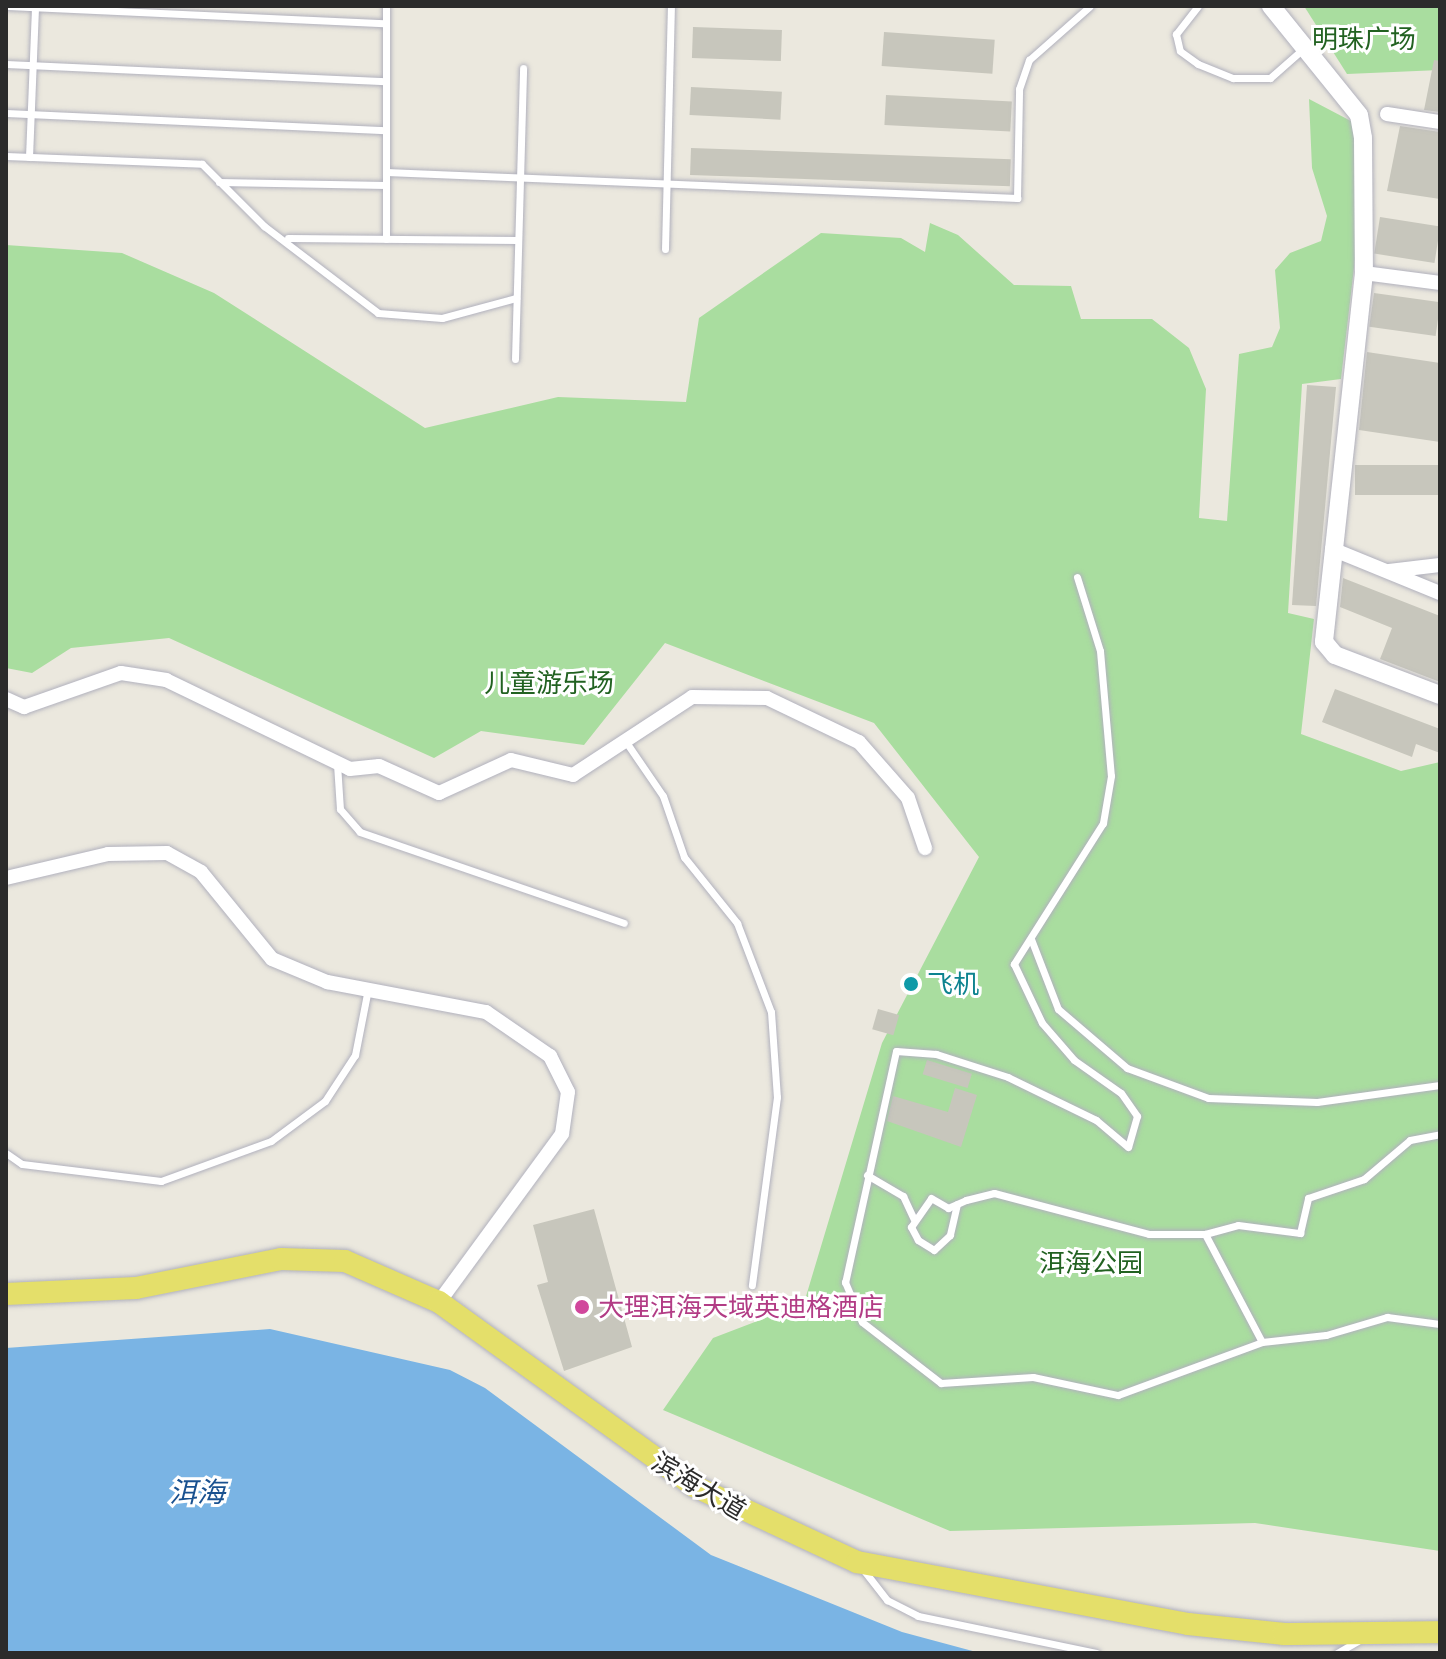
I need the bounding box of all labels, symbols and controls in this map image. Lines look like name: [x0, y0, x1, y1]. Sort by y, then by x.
park label: 明珠广场: [1312, 23, 1416, 55]
park label: 儿童游乐场: [484, 667, 614, 699]
place label: 飞机: [927, 968, 979, 1000]
marker: 飞机: [902, 975, 920, 993]
park label: 洱海公园: [1039, 1247, 1143, 1279]
place label: 大理洱海天域英迪格酒店: [598, 1291, 884, 1323]
marker: 大理洱海天域英迪格酒店: [573, 1298, 591, 1316]
street label: 滨海大道: [646, 1446, 752, 1526]
water label: 洱海: [169, 1475, 225, 1509]

